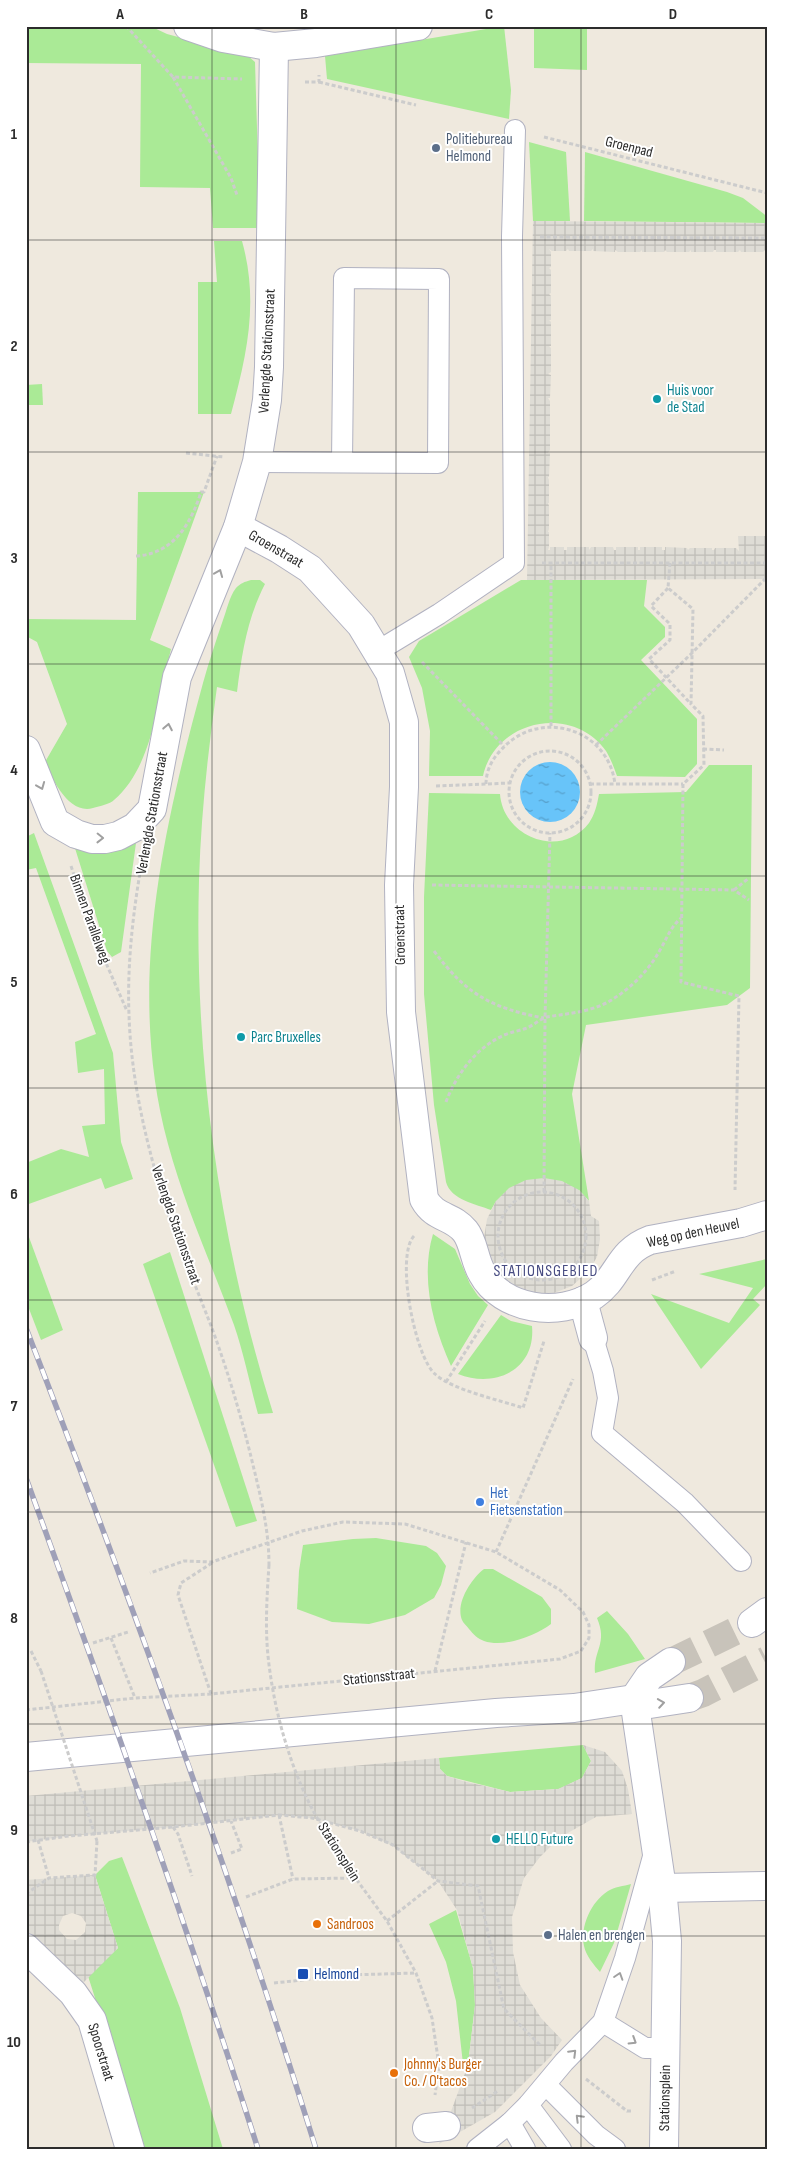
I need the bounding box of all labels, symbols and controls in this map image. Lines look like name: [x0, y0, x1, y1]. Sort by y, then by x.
text: A: [115, 5, 124, 24]
text: B: [300, 5, 308, 24]
text: C: [485, 5, 493, 24]
text: D: [669, 5, 677, 24]
text: 1: [11, 125, 18, 144]
place label: Politiebureau Helmond: [446, 130, 512, 166]
street label: Groenpad: [603, 132, 655, 162]
marker: Politiebureau Helmond: [430, 142, 442, 154]
street label: Verlengde Stationsstraat: [254, 288, 280, 414]
text: 2: [10, 337, 18, 356]
place label: Huis voor de Stad: [667, 381, 715, 417]
marker: Huis voor de Stad: [651, 393, 663, 405]
street label: Groenstraat: [245, 526, 307, 573]
text: 3: [10, 549, 18, 568]
one-way arrow: [213, 570, 223, 578]
one-way arrow: [162, 722, 172, 731]
street label: Verlengde Stationsstraat: [132, 750, 172, 876]
text: 4: [10, 761, 18, 780]
one-way arrow: [34, 781, 45, 790]
one-way arrow: [96, 833, 104, 844]
street label: Binnen Parallelweg: [65, 872, 115, 966]
street label: Groenstraat: [390, 904, 410, 965]
text: 5: [10, 973, 18, 992]
place label: Parc Bruxelles: [251, 1028, 321, 1047]
marker: Parc Bruxelles: [235, 1031, 247, 1043]
street label: Verlengde Stationsstraat: [147, 1163, 205, 1287]
text: 6: [10, 1185, 18, 1204]
street label: Weg op den Heuvel: [645, 1214, 741, 1252]
district label: STATIONSGEBIED: [494, 1262, 598, 1281]
text: 7: [11, 1397, 18, 1416]
place label: Het Fietsenstation: [490, 1484, 563, 1520]
marker: Het Fietsenstation: [474, 1496, 486, 1508]
text: 8: [10, 1609, 18, 1628]
street label: Stationsstraat: [342, 1664, 416, 1690]
one-way arrow: [657, 1698, 666, 1708]
street label: Stationsplein: [313, 1819, 365, 1885]
text: 9: [10, 1821, 18, 1840]
place label: HELLO Future: [506, 1830, 573, 1849]
marker: HELLO Future: [490, 1833, 502, 1845]
place label: Sandroos: [327, 1915, 374, 1934]
marker: Sandroos: [311, 1918, 323, 1930]
place label: Halen en brengen: [558, 1926, 645, 1945]
marker: Halen en brengen: [542, 1929, 554, 1941]
place label: Helmond: [314, 1965, 359, 1984]
marker: Helmond: [296, 1967, 310, 1981]
one-way arrow: [613, 1972, 623, 1981]
street label: Spoorstraat: [83, 2021, 119, 2084]
text: 10: [7, 2033, 21, 2052]
one-way arrow: [628, 2034, 637, 2044]
one-way arrow: [568, 2049, 577, 2058]
place label: Johnny's Burger Co. / O'tacos: [403, 2055, 482, 2091]
street label: Stationsplein: [655, 2065, 675, 2131]
marker: Johnny's Burger Co. / O'tacos: [388, 2067, 400, 2079]
one-way arrow: [576, 2115, 585, 2124]

